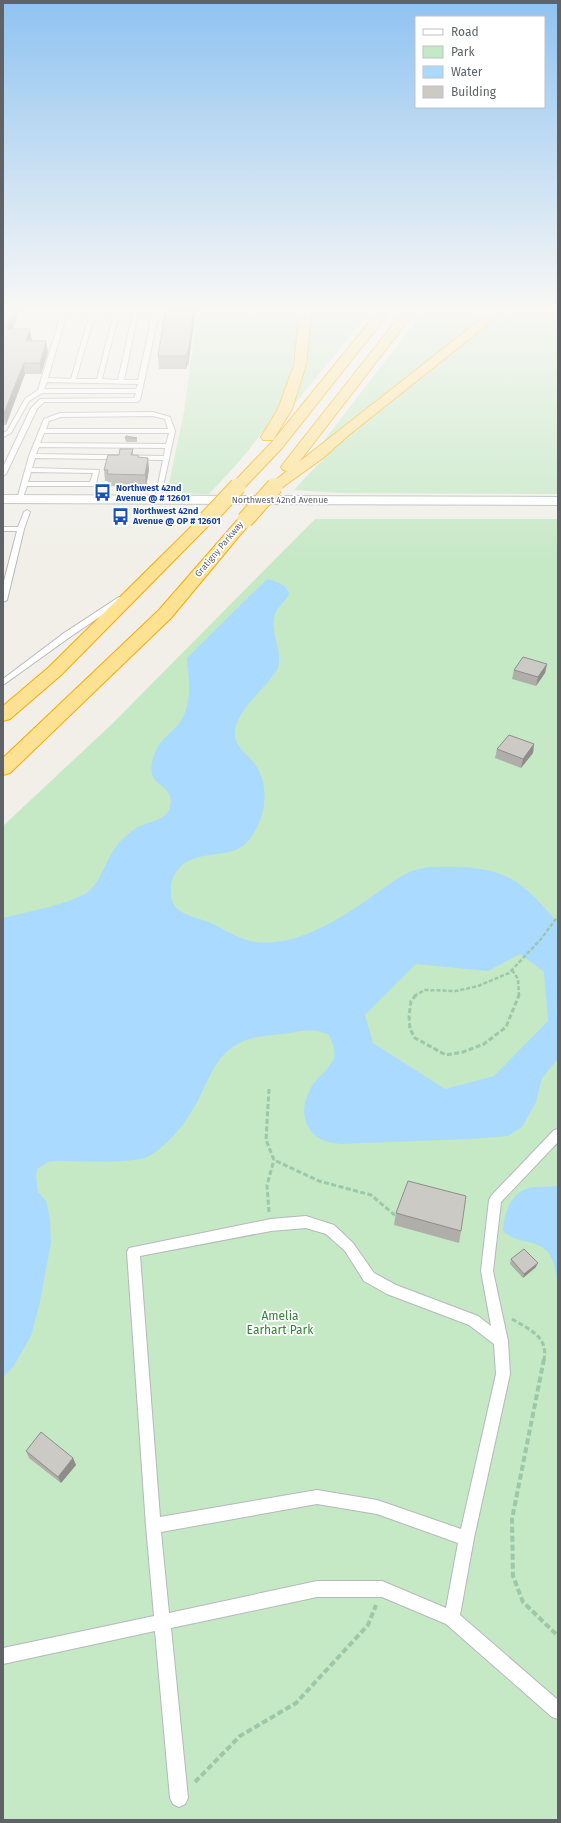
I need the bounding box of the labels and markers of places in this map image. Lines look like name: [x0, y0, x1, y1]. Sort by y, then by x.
bus stop icon: Northwest 42nd Avenue @ # 12601: [93, 483, 113, 503]
place label: Northwest 42nd Avenue @ # 12601: [115, 483, 190, 503]
bus stop icon: Northwest 42nd Avenue @ OP # 12601: [110, 506, 130, 526]
place label: Northwest 42nd Avenue @ OP # 12601: [132, 506, 221, 526]

